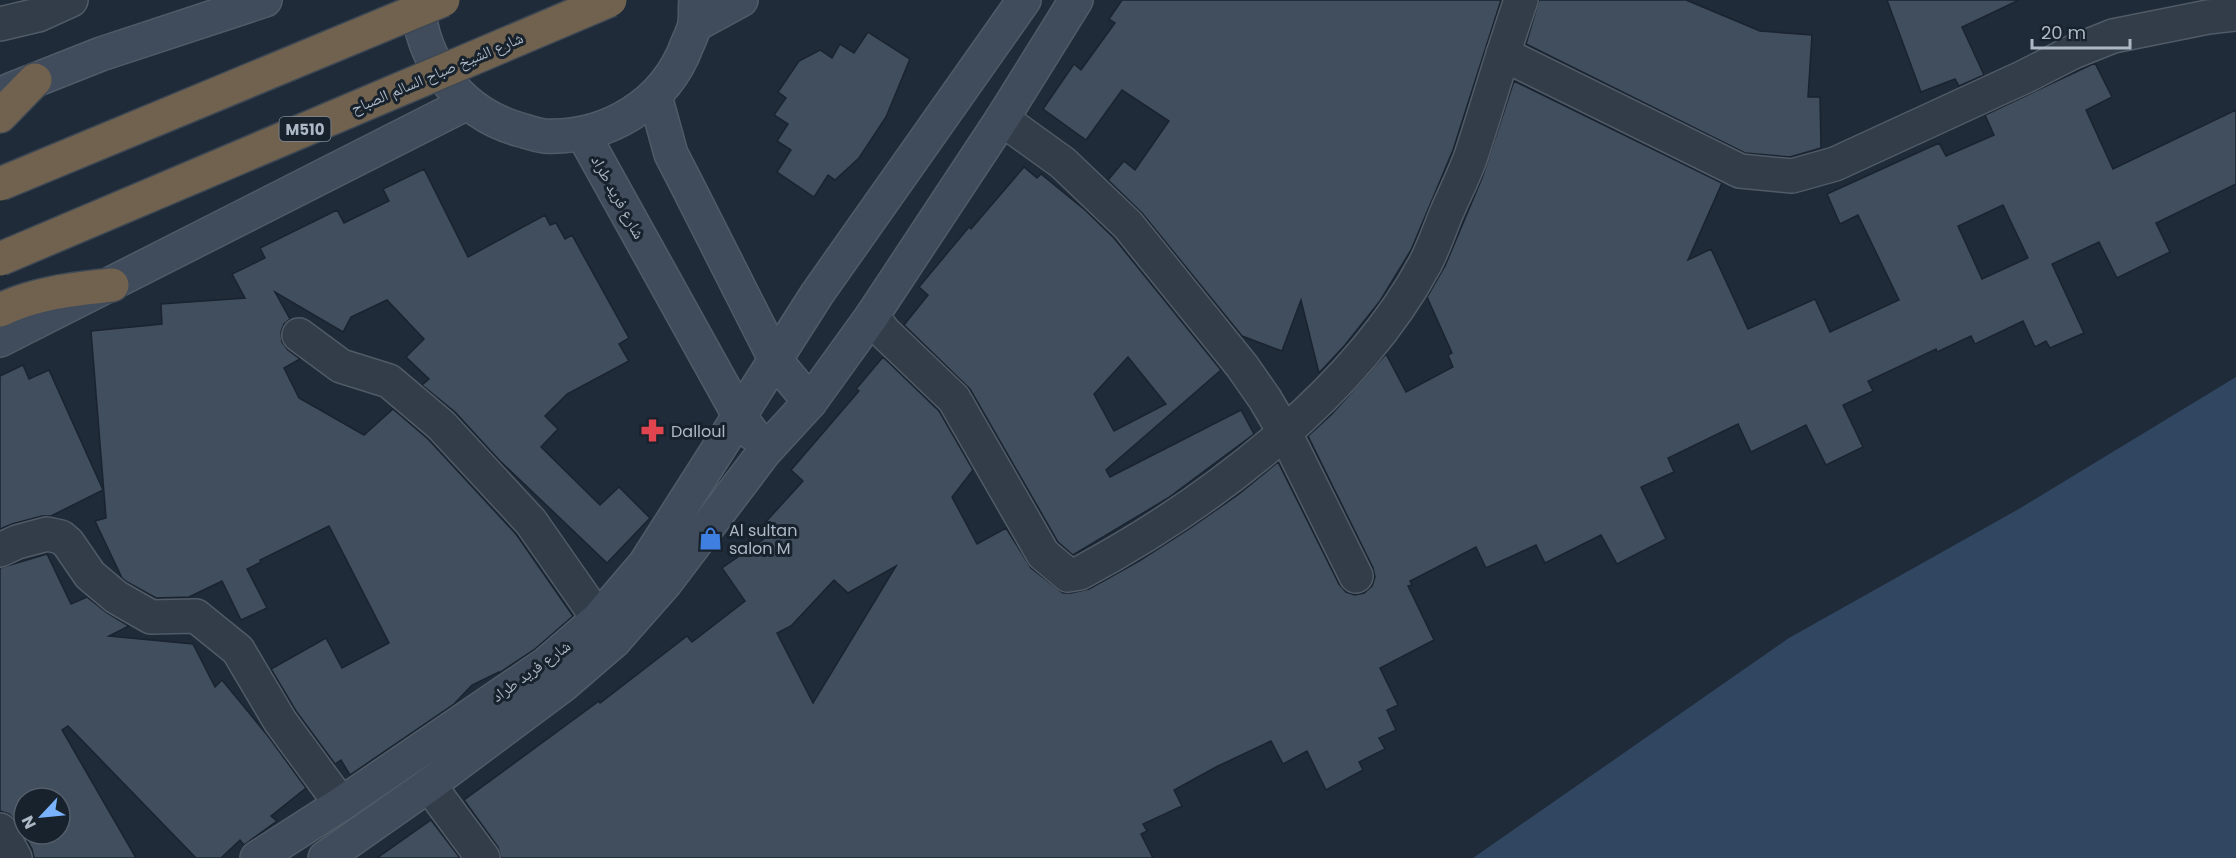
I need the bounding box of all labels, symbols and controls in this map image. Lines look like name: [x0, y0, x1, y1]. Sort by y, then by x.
scale bar: [2032, 12, 2130, 50]
text: 20 m: [2041, 20, 2086, 45]
street label: شارع الشيخ صباح السالم الصباح: [347, 26, 527, 120]
road number: M510: [280, 117, 330, 141]
street label: شارع فريد طراد: [585, 151, 651, 243]
pharmacy icon: Dalloul: [640, 418, 666, 444]
place label: Dalloul: [671, 420, 725, 443]
place label: Al sultan salon M: [729, 519, 797, 560]
shop icon: Al sultan salon M: [698, 526, 724, 552]
street label: شارع فريد طراد: [487, 634, 575, 708]
north arrow: [12, 786, 72, 846]
text: N: [16, 812, 42, 833]

